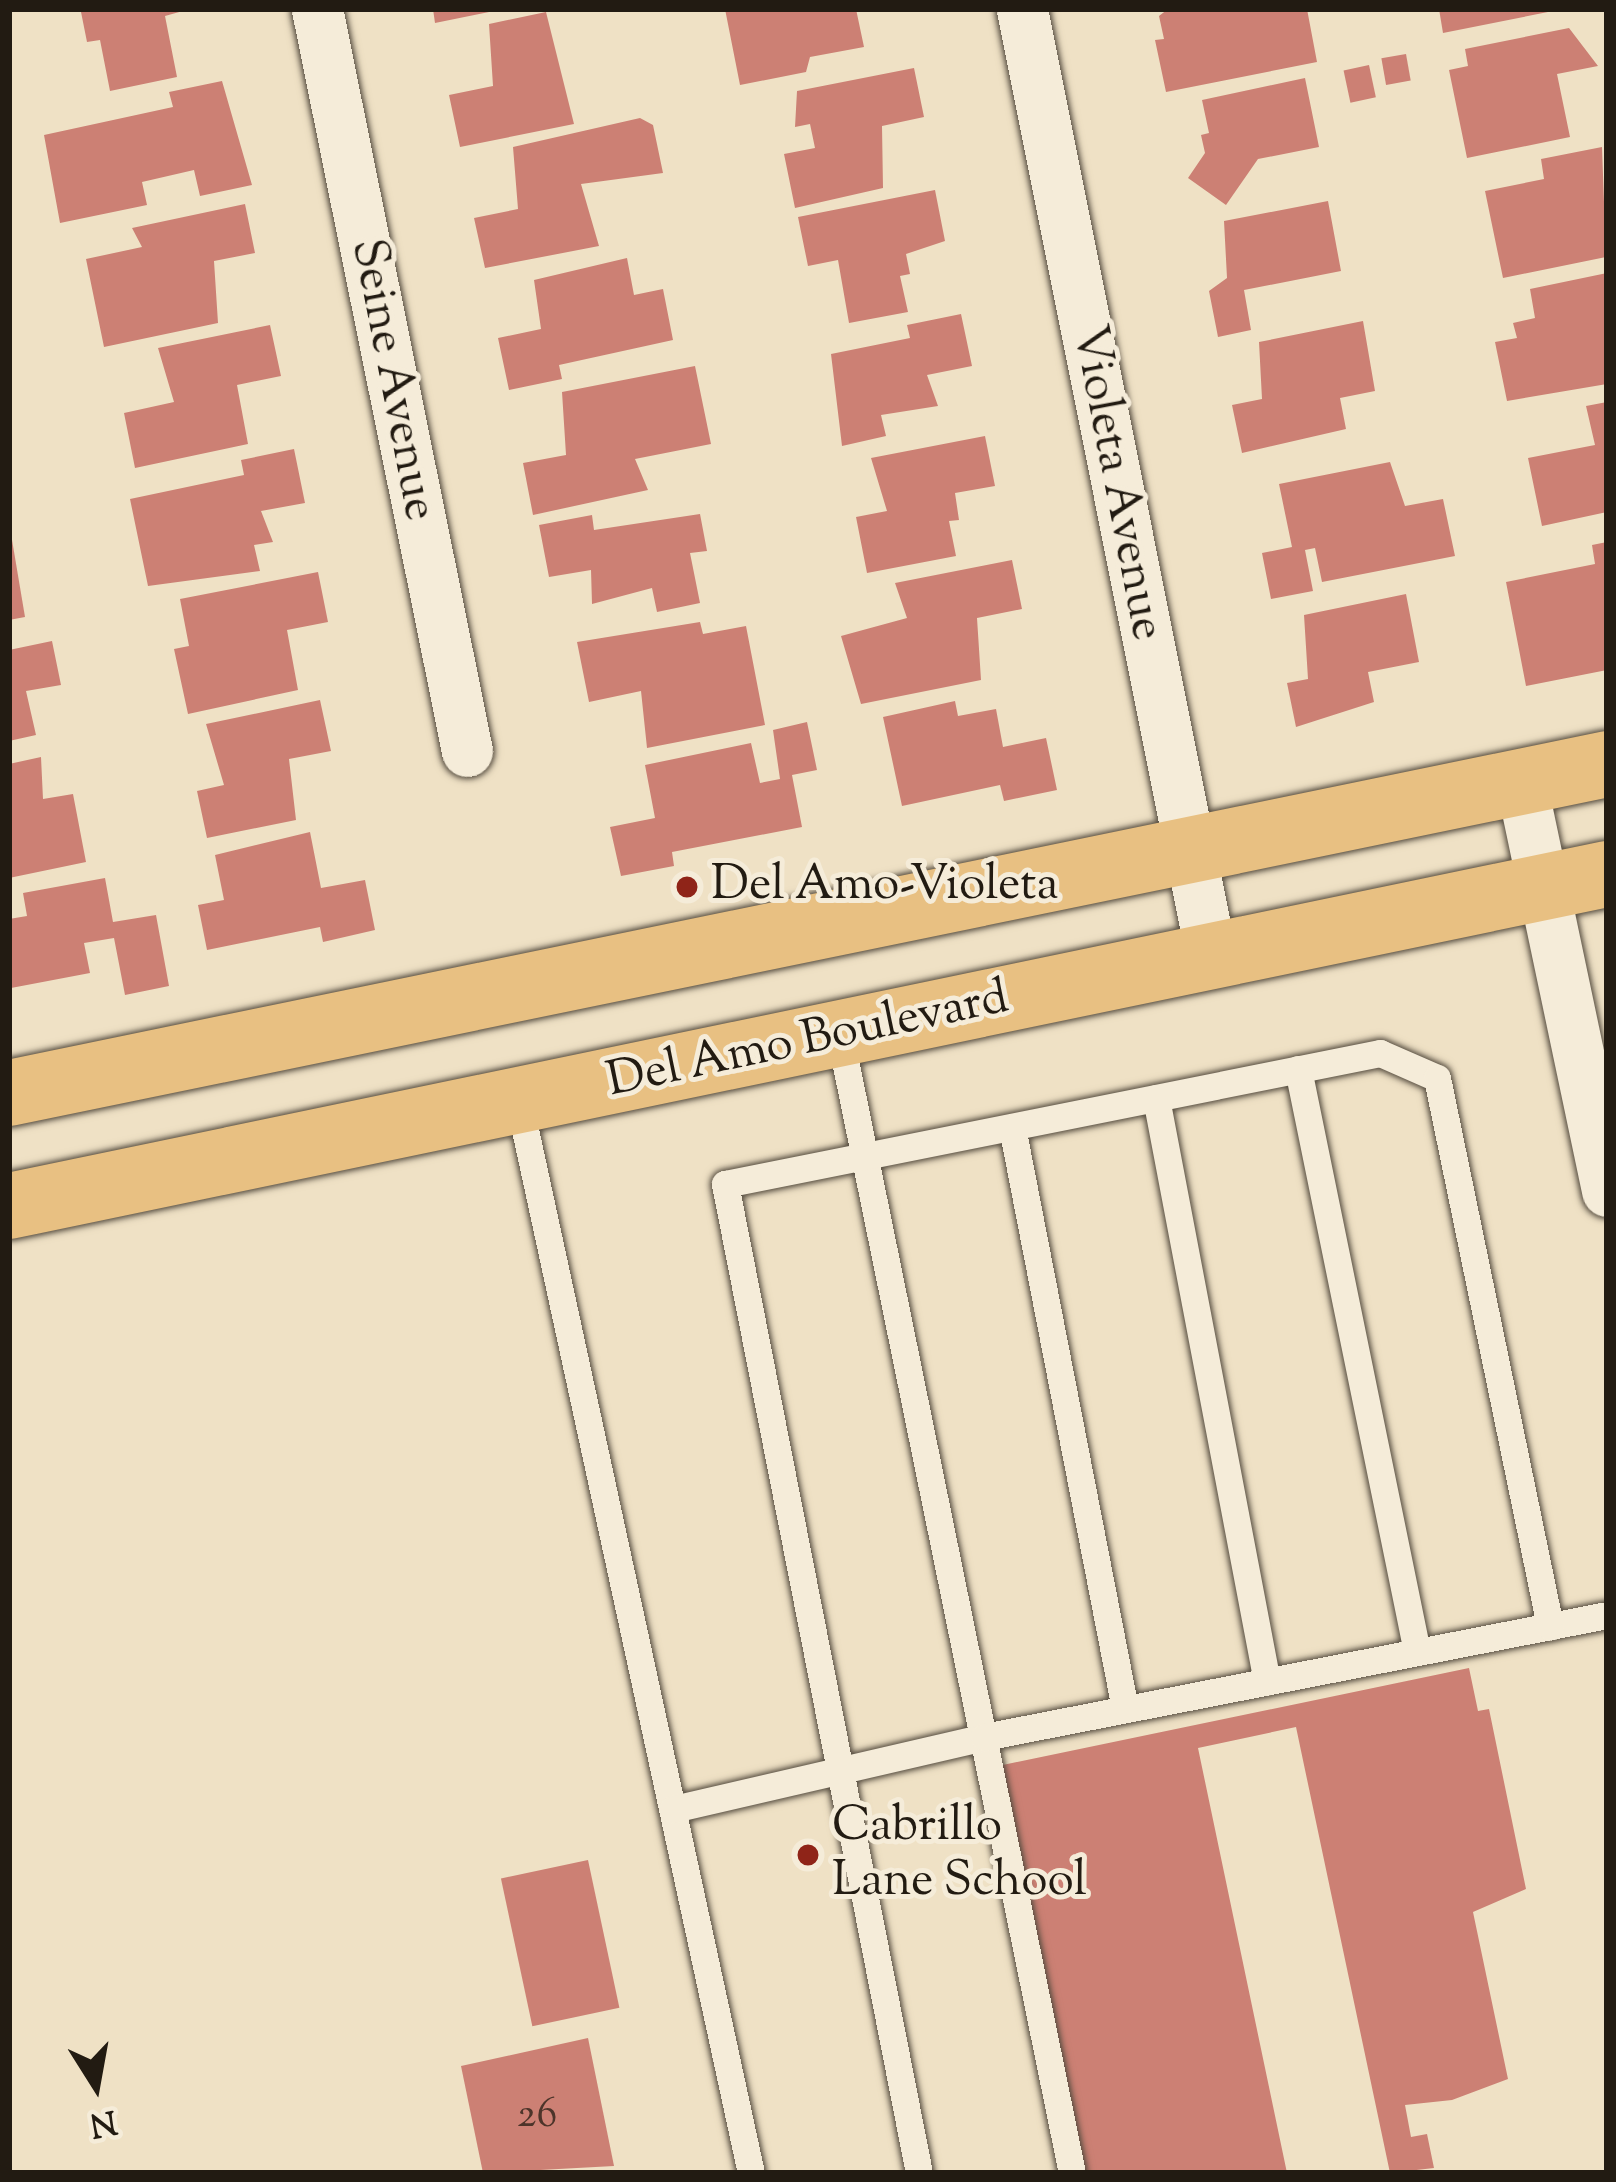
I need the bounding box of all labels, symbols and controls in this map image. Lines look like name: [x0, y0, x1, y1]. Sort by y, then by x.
street label: Seine Avenue: [336, 234, 448, 526]
street label: Violeta Avenue: [1057, 321, 1175, 645]
place label: Del Amo-Violeta: [711, 858, 1059, 916]
marker: Del Amo-Violeta: [674, 874, 700, 900]
street label: Del Amo Boulevard: [602, 970, 1014, 1112]
place label: Cabrillo Lane School: [832, 1798, 1087, 1911]
marker: Cabrillo Lane School: [795, 1842, 821, 1868]
north arrow: [36, 2026, 156, 2146]
house number: 26: [517, 2091, 557, 2141]
text: N: [85, 2095, 120, 2147]

